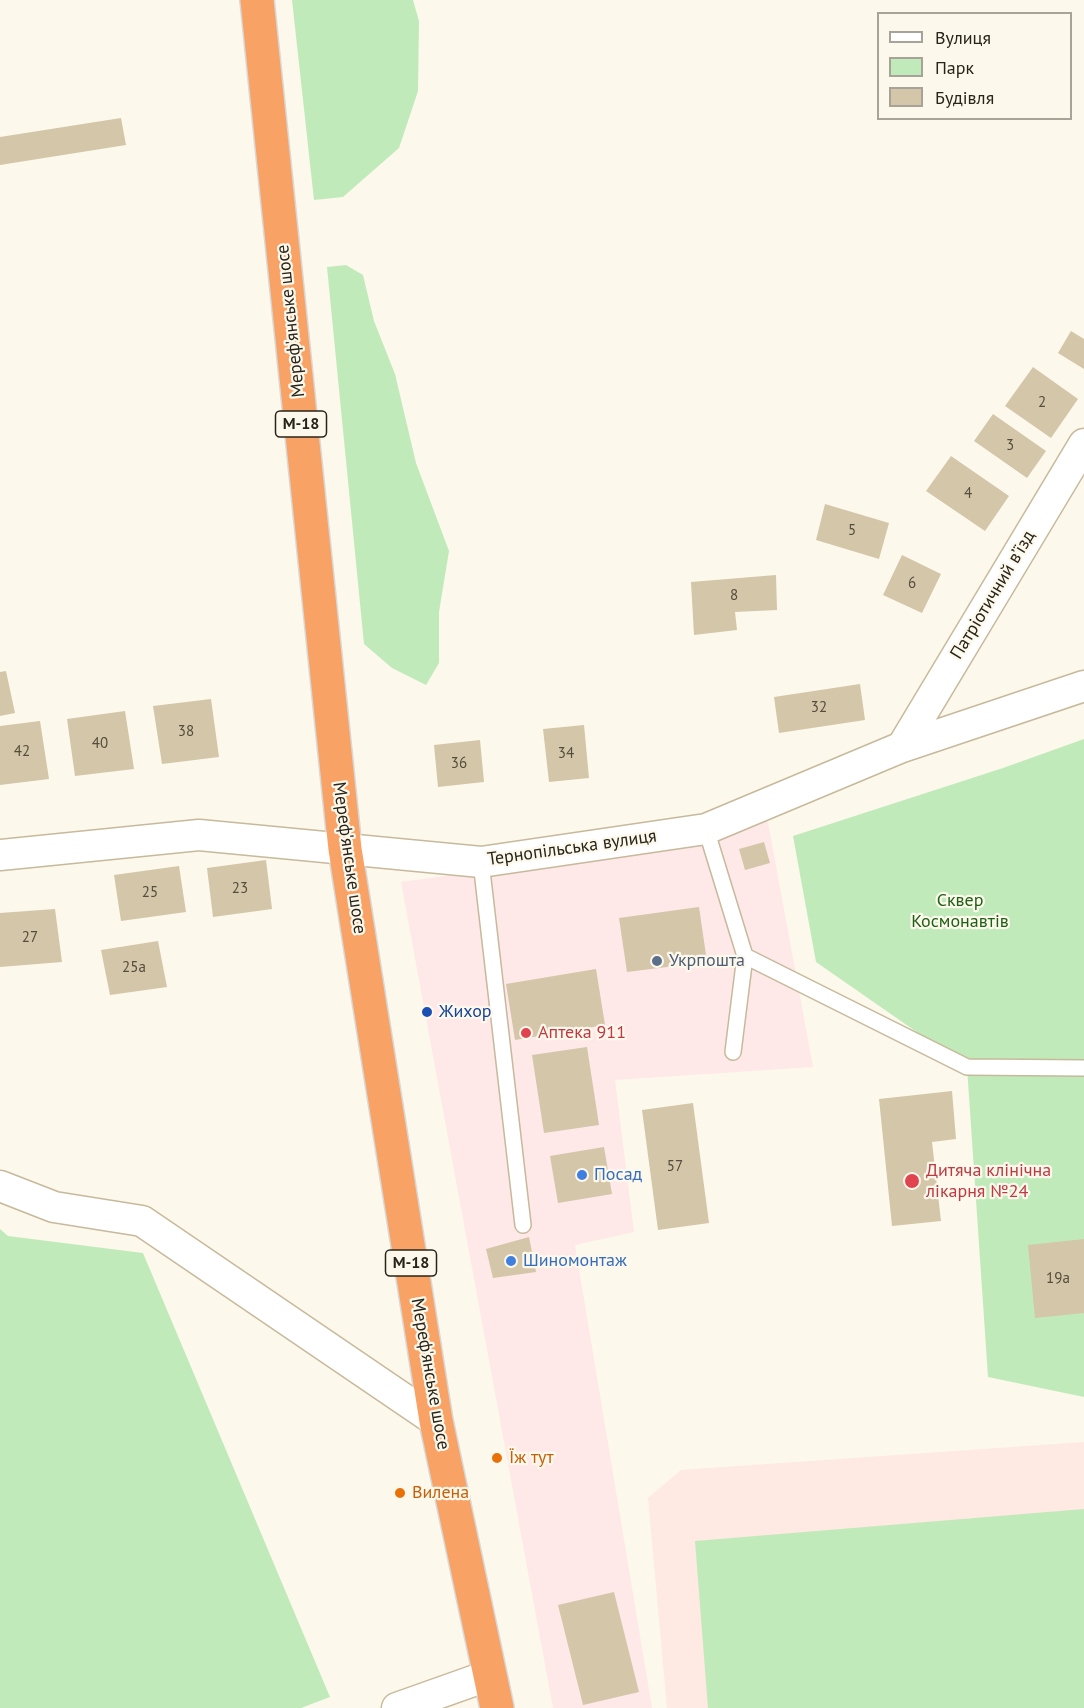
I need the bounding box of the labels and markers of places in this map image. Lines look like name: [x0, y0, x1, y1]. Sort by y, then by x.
place label: Укрпошта: [669, 950, 745, 972]
marker: Укрпошта: [650, 954, 664, 968]
place label: Жихор: [439, 1001, 492, 1023]
marker: Жихор: [420, 1005, 434, 1019]
place label: Аптека 911: [538, 1022, 626, 1044]
marker: Аптека 911: [519, 1026, 533, 1040]
place label: Дитяча клінічна лікарня №24: [926, 1160, 1051, 1202]
place label: Посад: [594, 1164, 642, 1186]
marker: Посад: [575, 1168, 589, 1182]
marker: Дитяча клінічна лікарня №24: [903, 1172, 921, 1190]
place label: Шиномонтаж: [523, 1250, 627, 1272]
marker: Шиномонтаж: [504, 1254, 518, 1268]
place label: Їж тут: [509, 1447, 554, 1469]
marker: Їж тут: [490, 1451, 504, 1465]
place label: Вилена: [412, 1482, 469, 1504]
marker: Вилена: [393, 1486, 407, 1500]

